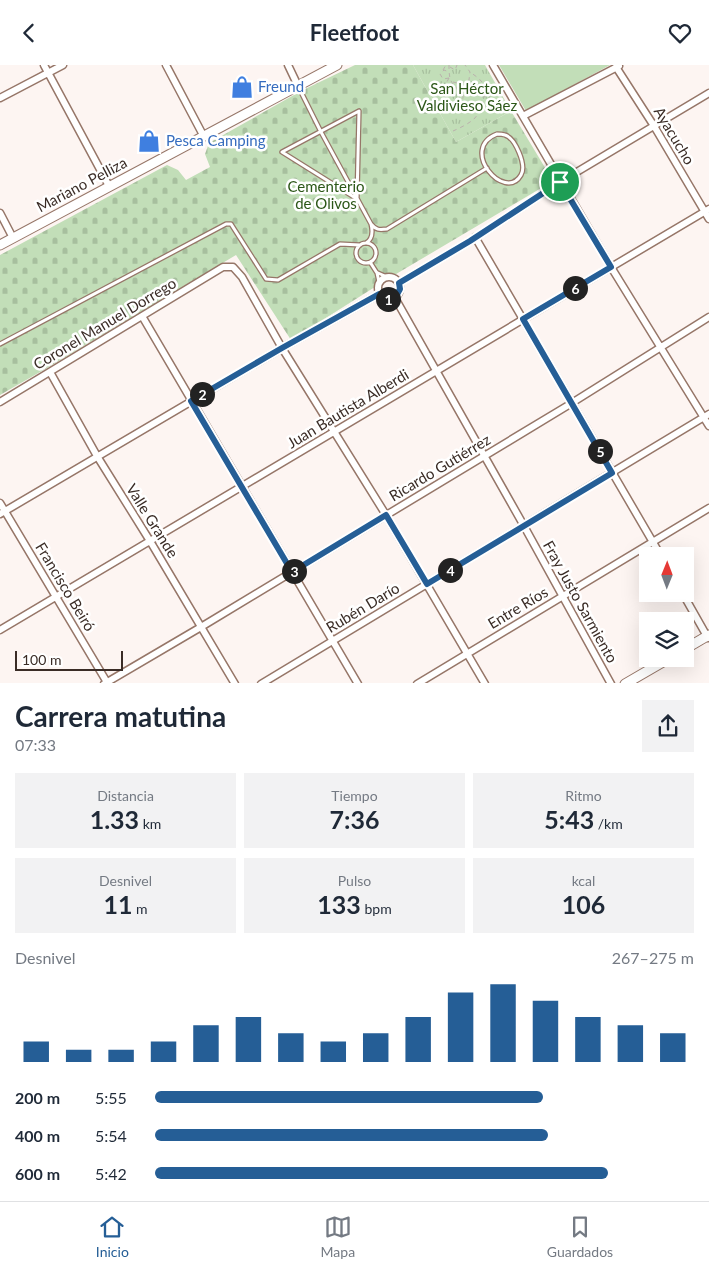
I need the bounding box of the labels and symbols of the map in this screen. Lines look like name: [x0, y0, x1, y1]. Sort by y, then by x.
shop icon: Freund: [229, 74, 255, 100]
place label: Freund: [258, 77, 304, 95]
park label: San Héctor Valdivieso Sáez: [417, 79, 517, 114]
street label: Ayacucho: [651, 103, 699, 168]
shop icon: Pesca Camping: [136, 128, 162, 154]
place label: Pesca Camping: [166, 131, 266, 149]
street label: Mariano Pelliza: [33, 153, 130, 216]
pin: [539, 161, 581, 203]
park label: Cementerio de Olivos: [287, 177, 365, 212]
street label: Coronel Manuel Dorrego: [30, 273, 179, 373]
pin: 6: [562, 275, 588, 301]
pin: 1: [376, 287, 400, 311]
street label: Juan Bautista Alberdi: [283, 365, 412, 452]
pin: 2: [190, 381, 214, 407]
street label: Ricardo Gutiérrez: [386, 430, 494, 504]
pin: 5: [588, 439, 612, 463]
street label: Valle Grande: [123, 480, 183, 561]
street label: Fray Justo Sarmiento: [540, 537, 622, 666]
street label: Francisco Beiró: [32, 539, 99, 634]
north arrow: [639, 547, 694, 603]
pin: 4: [438, 557, 462, 583]
pin: 3: [282, 559, 306, 583]
street label: Rubén Darío: [323, 578, 402, 636]
street label: Entre Ríos: [484, 582, 551, 632]
scale bar: [15, 649, 122, 672]

